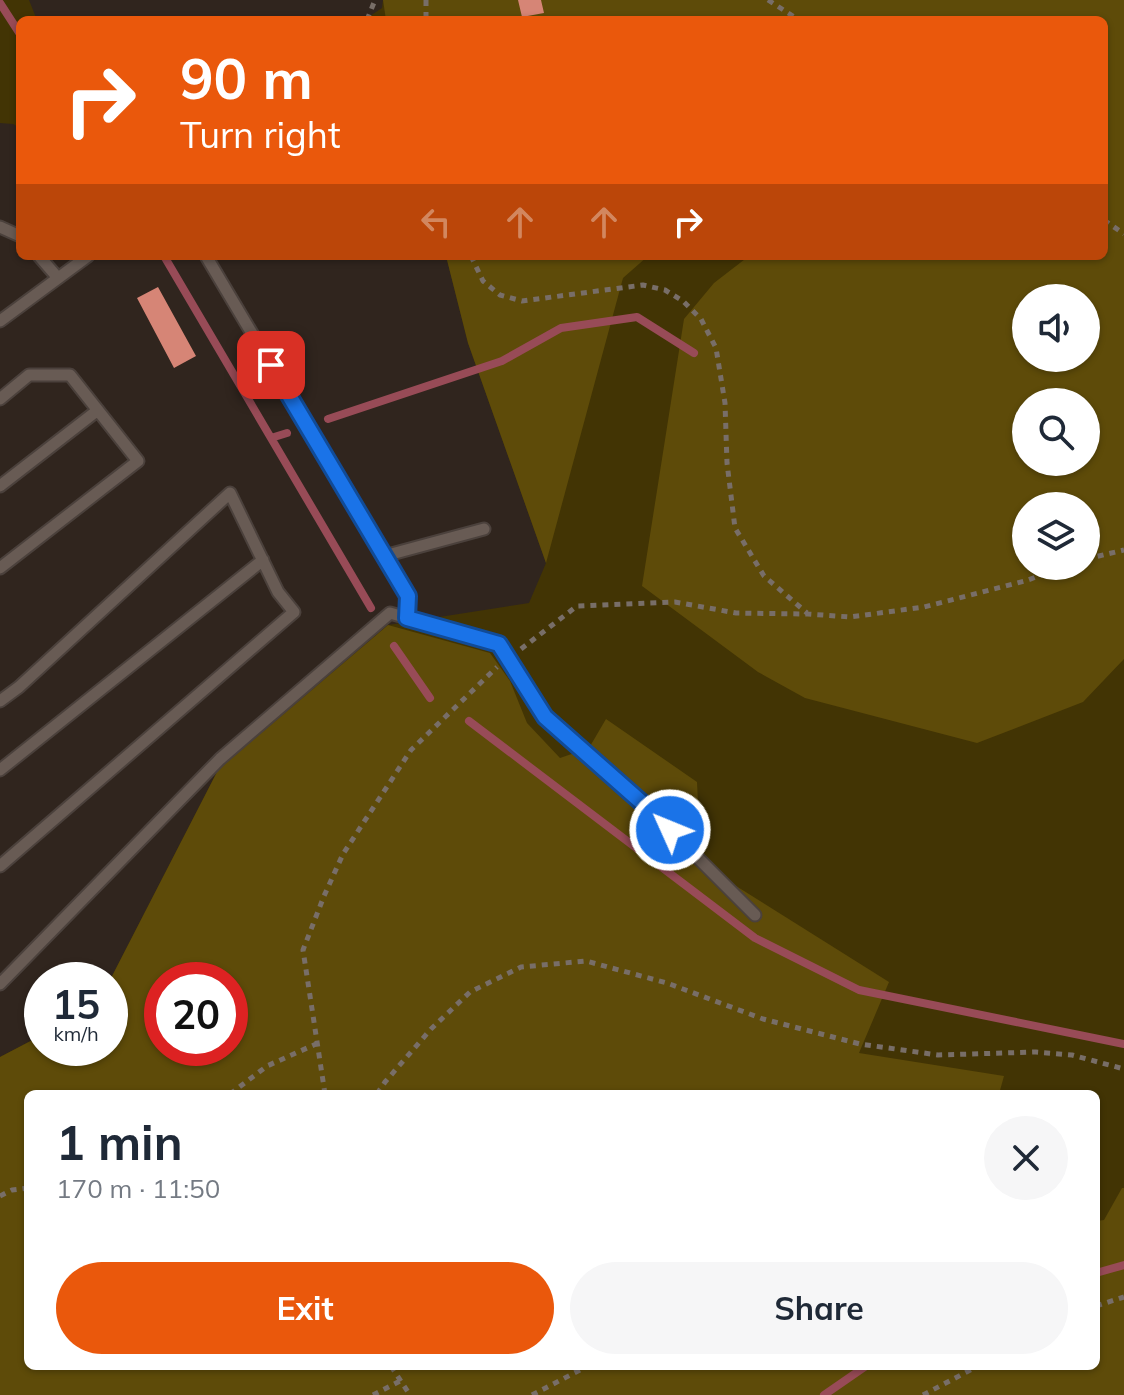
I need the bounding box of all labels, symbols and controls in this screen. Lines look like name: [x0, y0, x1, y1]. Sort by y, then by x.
text: 90 m: [180, 43, 313, 113]
icon: right: [48, 48, 152, 152]
text: Turn right: [180, 112, 341, 157]
icon: left: [414, 200, 458, 244]
icon: ahead: [498, 200, 542, 244]
icon: ahead: [582, 200, 626, 244]
icon: right: [666, 200, 710, 244]
map controls: [1012, 284, 1100, 580]
button: sound: [1012, 284, 1100, 372]
pin: [237, 331, 305, 399]
icon: arrive: [249, 343, 293, 387]
button: search: [1012, 388, 1100, 476]
button: layers: [1012, 492, 1100, 580]
position arrow: [628, 788, 712, 872]
speed limit sign: 20: [144, 962, 248, 1066]
text: 15: [52, 979, 100, 1029]
text: km/h: [53, 1021, 99, 1046]
text: 1 min: [56, 1112, 183, 1172]
button: close: [984, 1116, 1068, 1200]
text: 170 m · 11:50: [56, 1172, 220, 1205]
button: Exit: [56, 1262, 554, 1354]
button: Share: [570, 1262, 1068, 1354]

